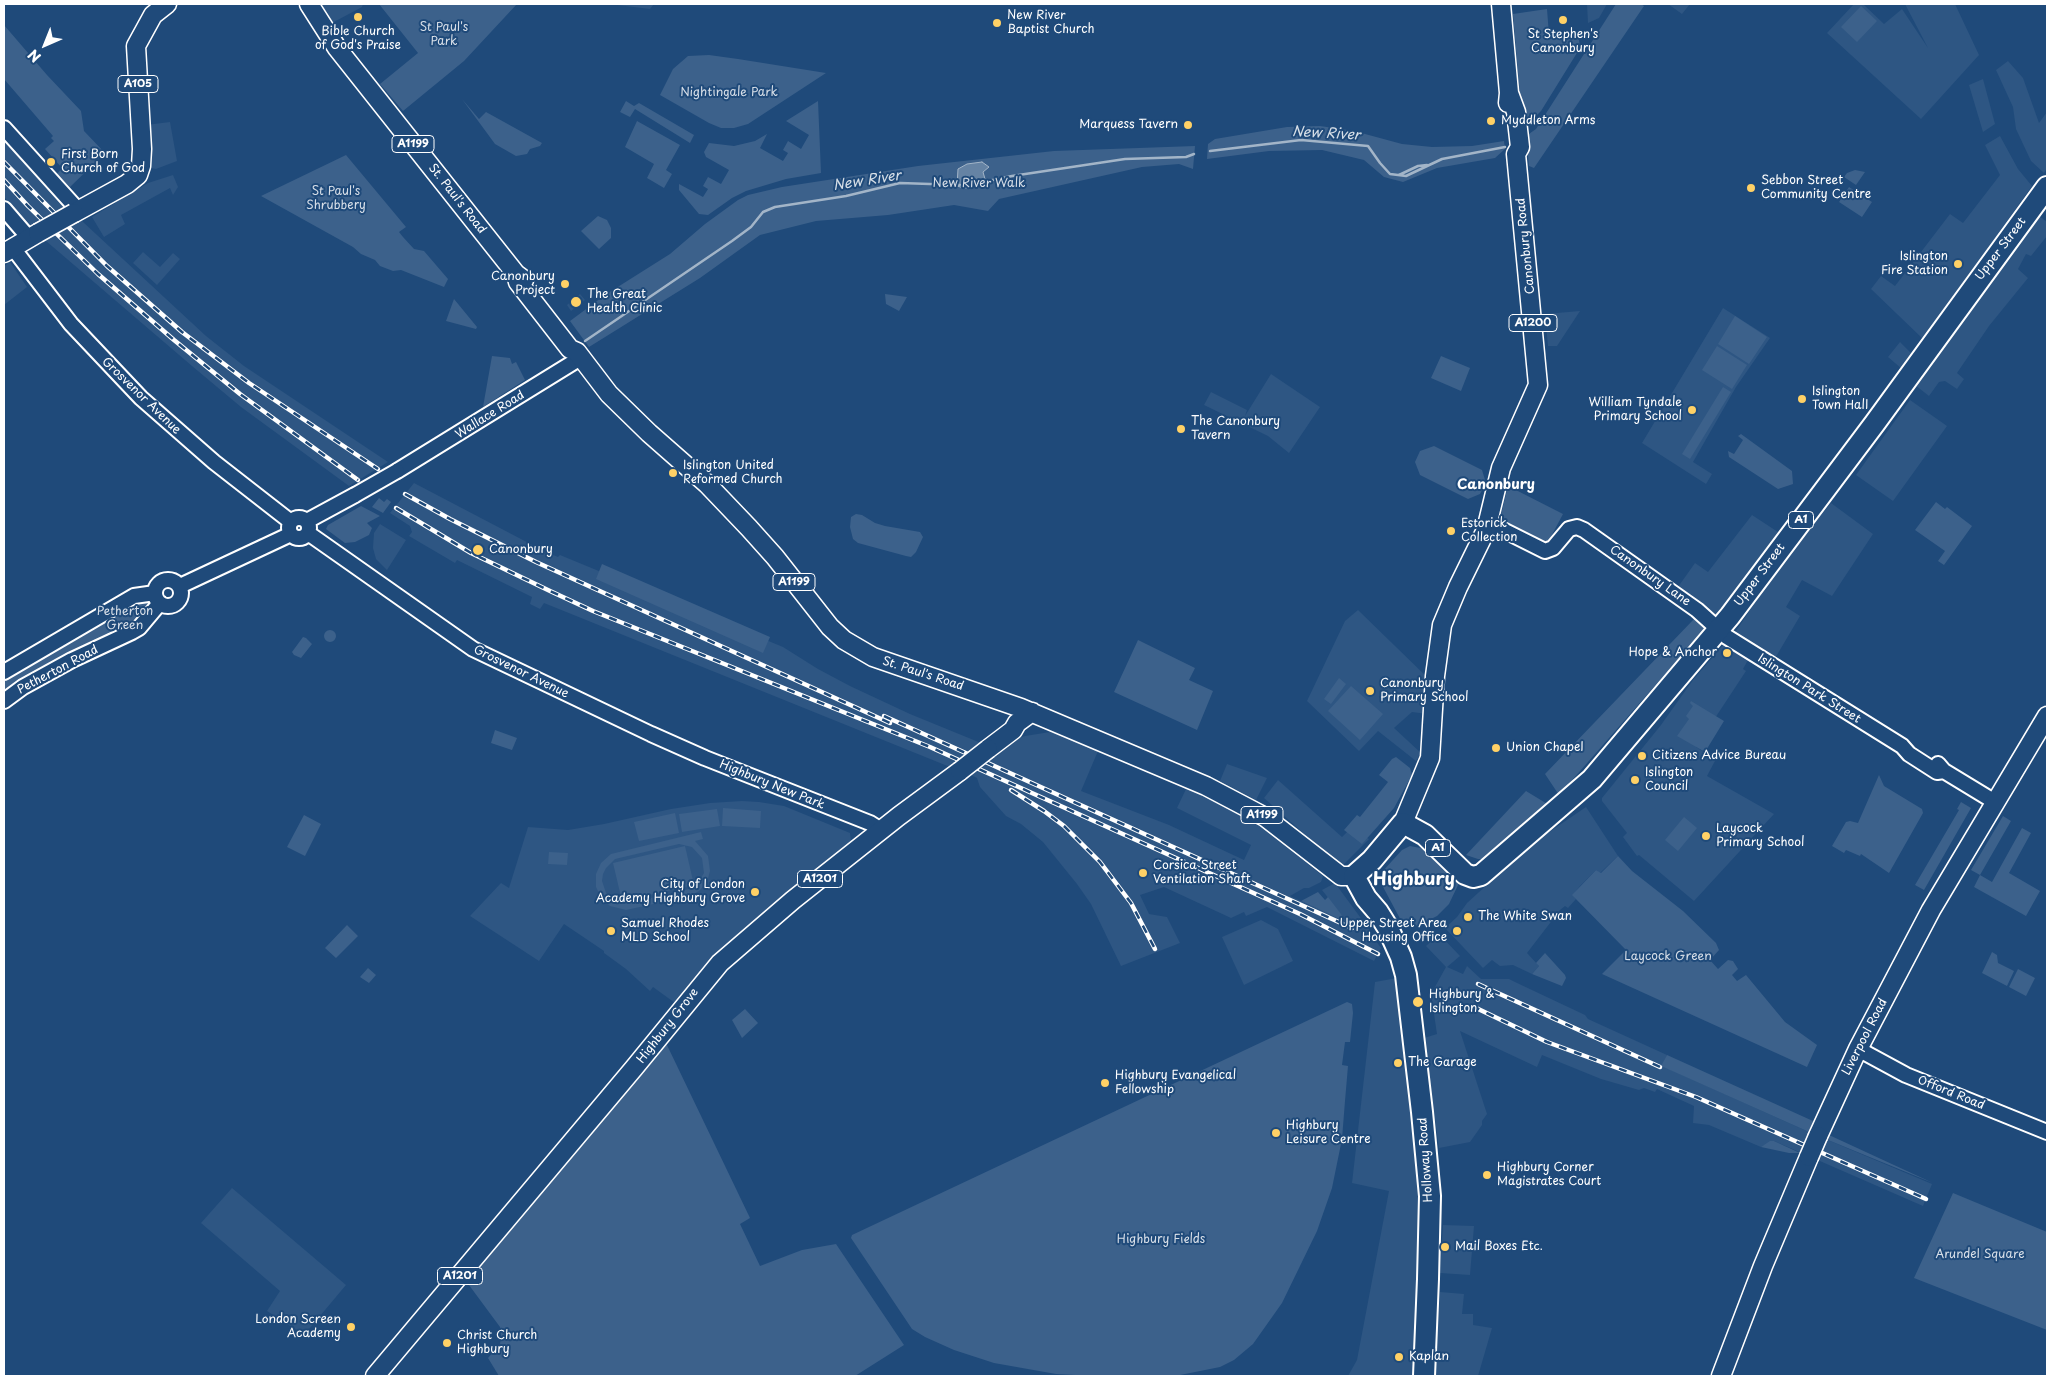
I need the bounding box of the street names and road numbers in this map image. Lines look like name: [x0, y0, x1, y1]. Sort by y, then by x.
road number: A105: [118, 76, 158, 92]
road number: A1199: [392, 136, 434, 152]
street label: St. Paul's Road: [425, 161, 489, 237]
street label: Canonbury Road: [1514, 197, 1538, 295]
street label: Upper Street: [1973, 215, 2029, 283]
road number: A1200: [1509, 314, 1557, 332]
street label: Grosvenor Avenue: [98, 355, 184, 437]
street label: Wallace Road: [453, 388, 527, 442]
road number: A1: [1788, 512, 1814, 528]
street label: Upper Street: [1732, 541, 1788, 609]
street label: Canonbury Lane: [1607, 543, 1693, 609]
road number: A1199: [773, 574, 815, 590]
street label: Petherton Road: [15, 643, 101, 697]
street label: Grosvenor Avenue: [471, 643, 571, 701]
street label: Islington Park Street: [1755, 651, 1863, 727]
street label: St. Paul's Road: [881, 654, 965, 694]
street label: Highbury New Park: [717, 757, 827, 813]
road number: A1199: [1241, 806, 1283, 824]
road number: A1: [1426, 840, 1450, 856]
road number: A1201: [798, 871, 842, 888]
street label: Highbury Grove: [634, 986, 702, 1066]
street label: Liverpool Road: [1839, 996, 1891, 1078]
street label: Offord Road: [1915, 1073, 1987, 1113]
street label: Holloway Road: [1416, 1117, 1436, 1203]
road number: A1201: [438, 1268, 482, 1284]

